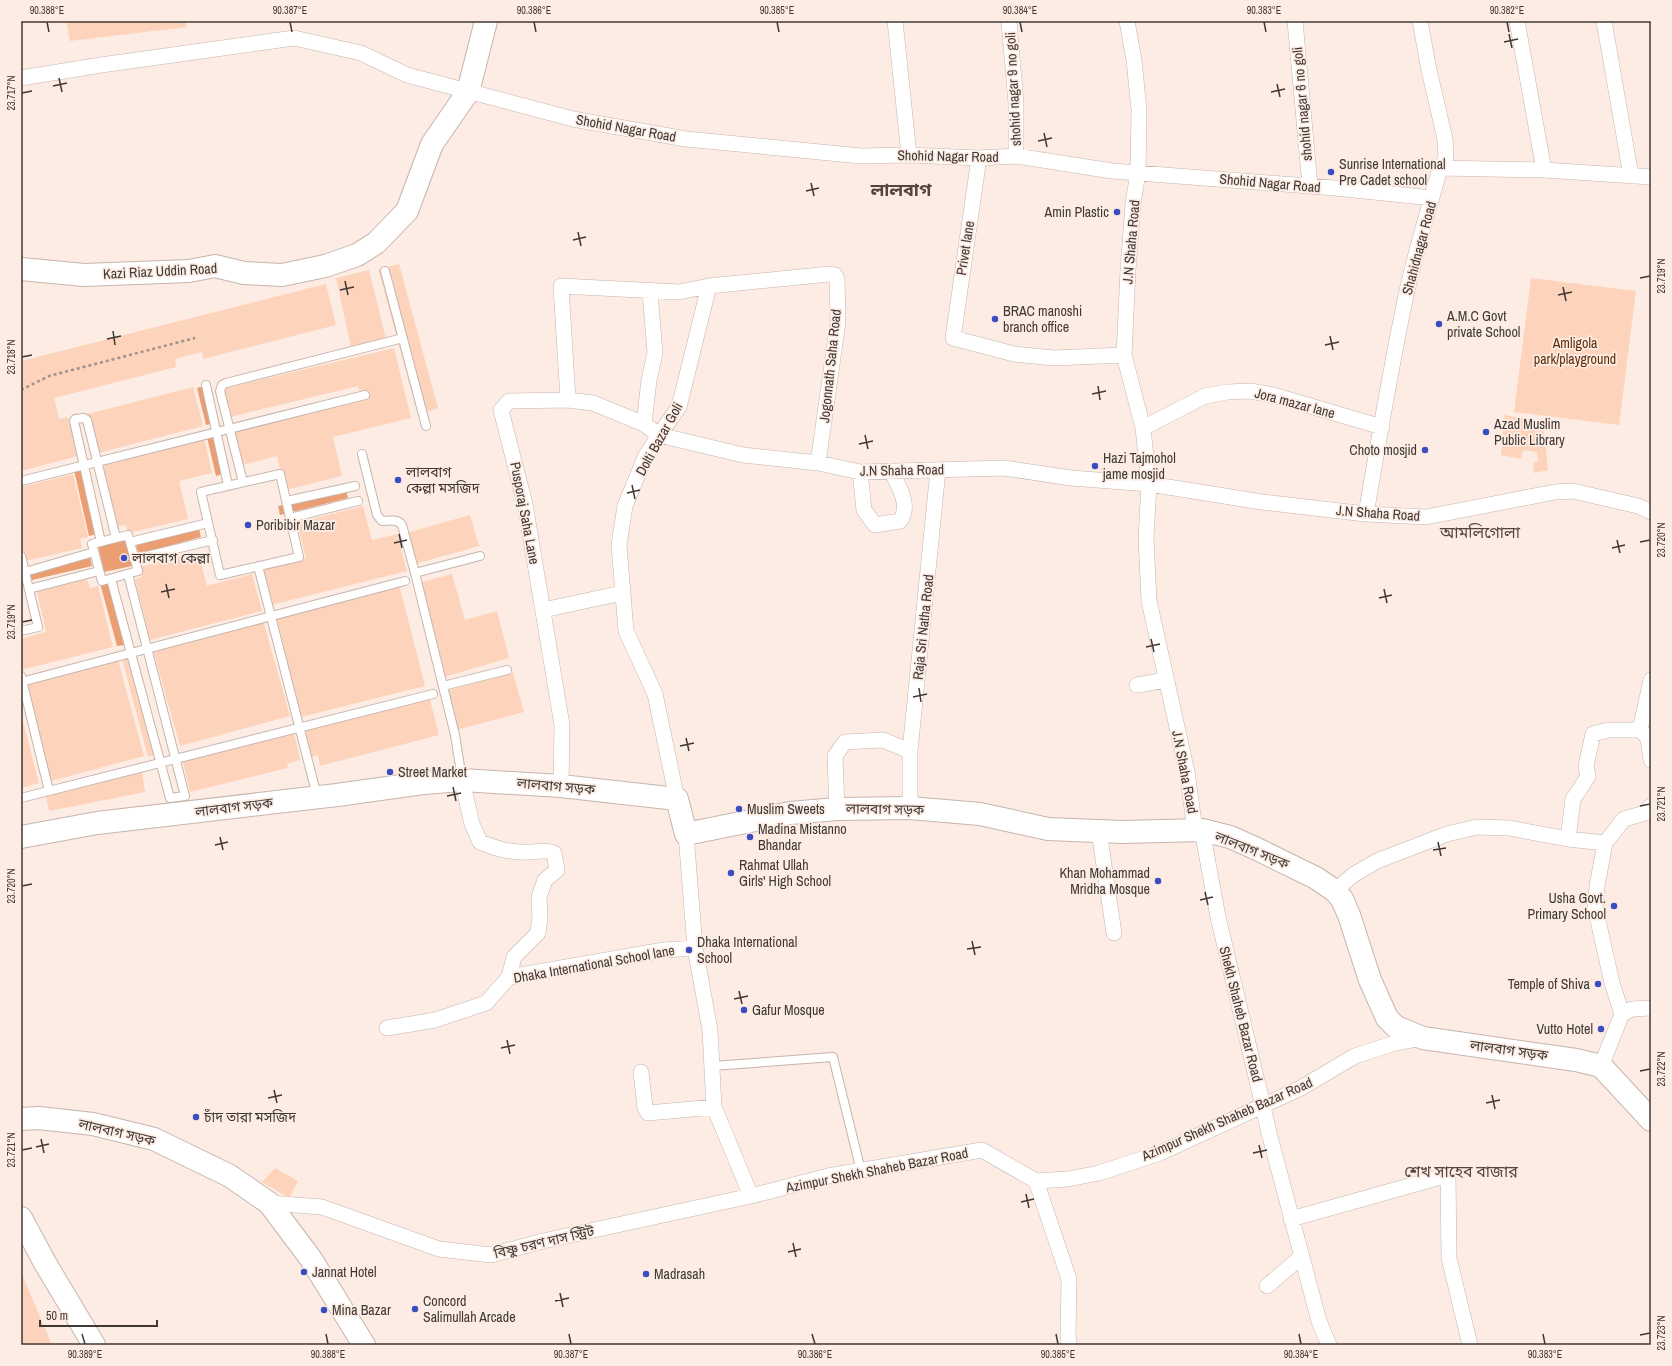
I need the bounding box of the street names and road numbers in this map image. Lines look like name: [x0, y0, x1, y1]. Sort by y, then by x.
street label: shohid nagar 9 no goli: [1001, 31, 1025, 147]
street label: shohid nagar 6 no goli: [1288, 46, 1316, 162]
street label: Shohid Nagar Road: [574, 110, 678, 146]
street label: Shohid Nagar Road: [897, 146, 999, 166]
street label: Shohid Nagar Road: [1219, 170, 1321, 196]
street label: J.N Shaha Road: [1118, 199, 1144, 285]
street label: Shahidnagar Road: [1398, 199, 1440, 297]
street label: Privet lane: [952, 219, 978, 277]
street label: Kazi Riaz Uddin Road: [102, 259, 218, 283]
street label: Jogonnath Saha Road: [815, 308, 845, 424]
street label: Jora mazar lane: [1253, 384, 1337, 422]
street label: Dolti Bazar Goli: [631, 399, 687, 479]
street label: Pusporaj Saha Lane: [506, 460, 544, 566]
street label: J.N Shaha Road: [860, 460, 944, 480]
street label: J.N Shaha Road: [1335, 501, 1421, 525]
street label: Raja Sri Natha Road: [909, 573, 937, 681]
street label: J.N Shaha Road: [1168, 729, 1202, 815]
street label: লালবাগ সড়ক: [515, 774, 597, 798]
street label: লালবাগ সড়ক: [193, 793, 275, 821]
street label: লালবাগ সড়ক: [845, 799, 925, 819]
street label: লালবাগ সড়ক: [1211, 827, 1292, 873]
street label: Dhaka International School lane: [512, 941, 676, 987]
street label: Shekh Shaheb Bazar Road: [1215, 944, 1267, 1084]
street label: লালবাগ সড়ক: [1468, 1035, 1550, 1064]
street label: Azimpur Shekh Shaheb Bazar Road: [1138, 1073, 1315, 1165]
street label: লালবাগ সড়ক: [76, 1114, 158, 1150]
street label: Azimpur Shekh Shaheb Bazar Road: [783, 1144, 970, 1197]
street label: বিষ্ণু চরণ দাস স্ট্রিট: [491, 1222, 596, 1263]

